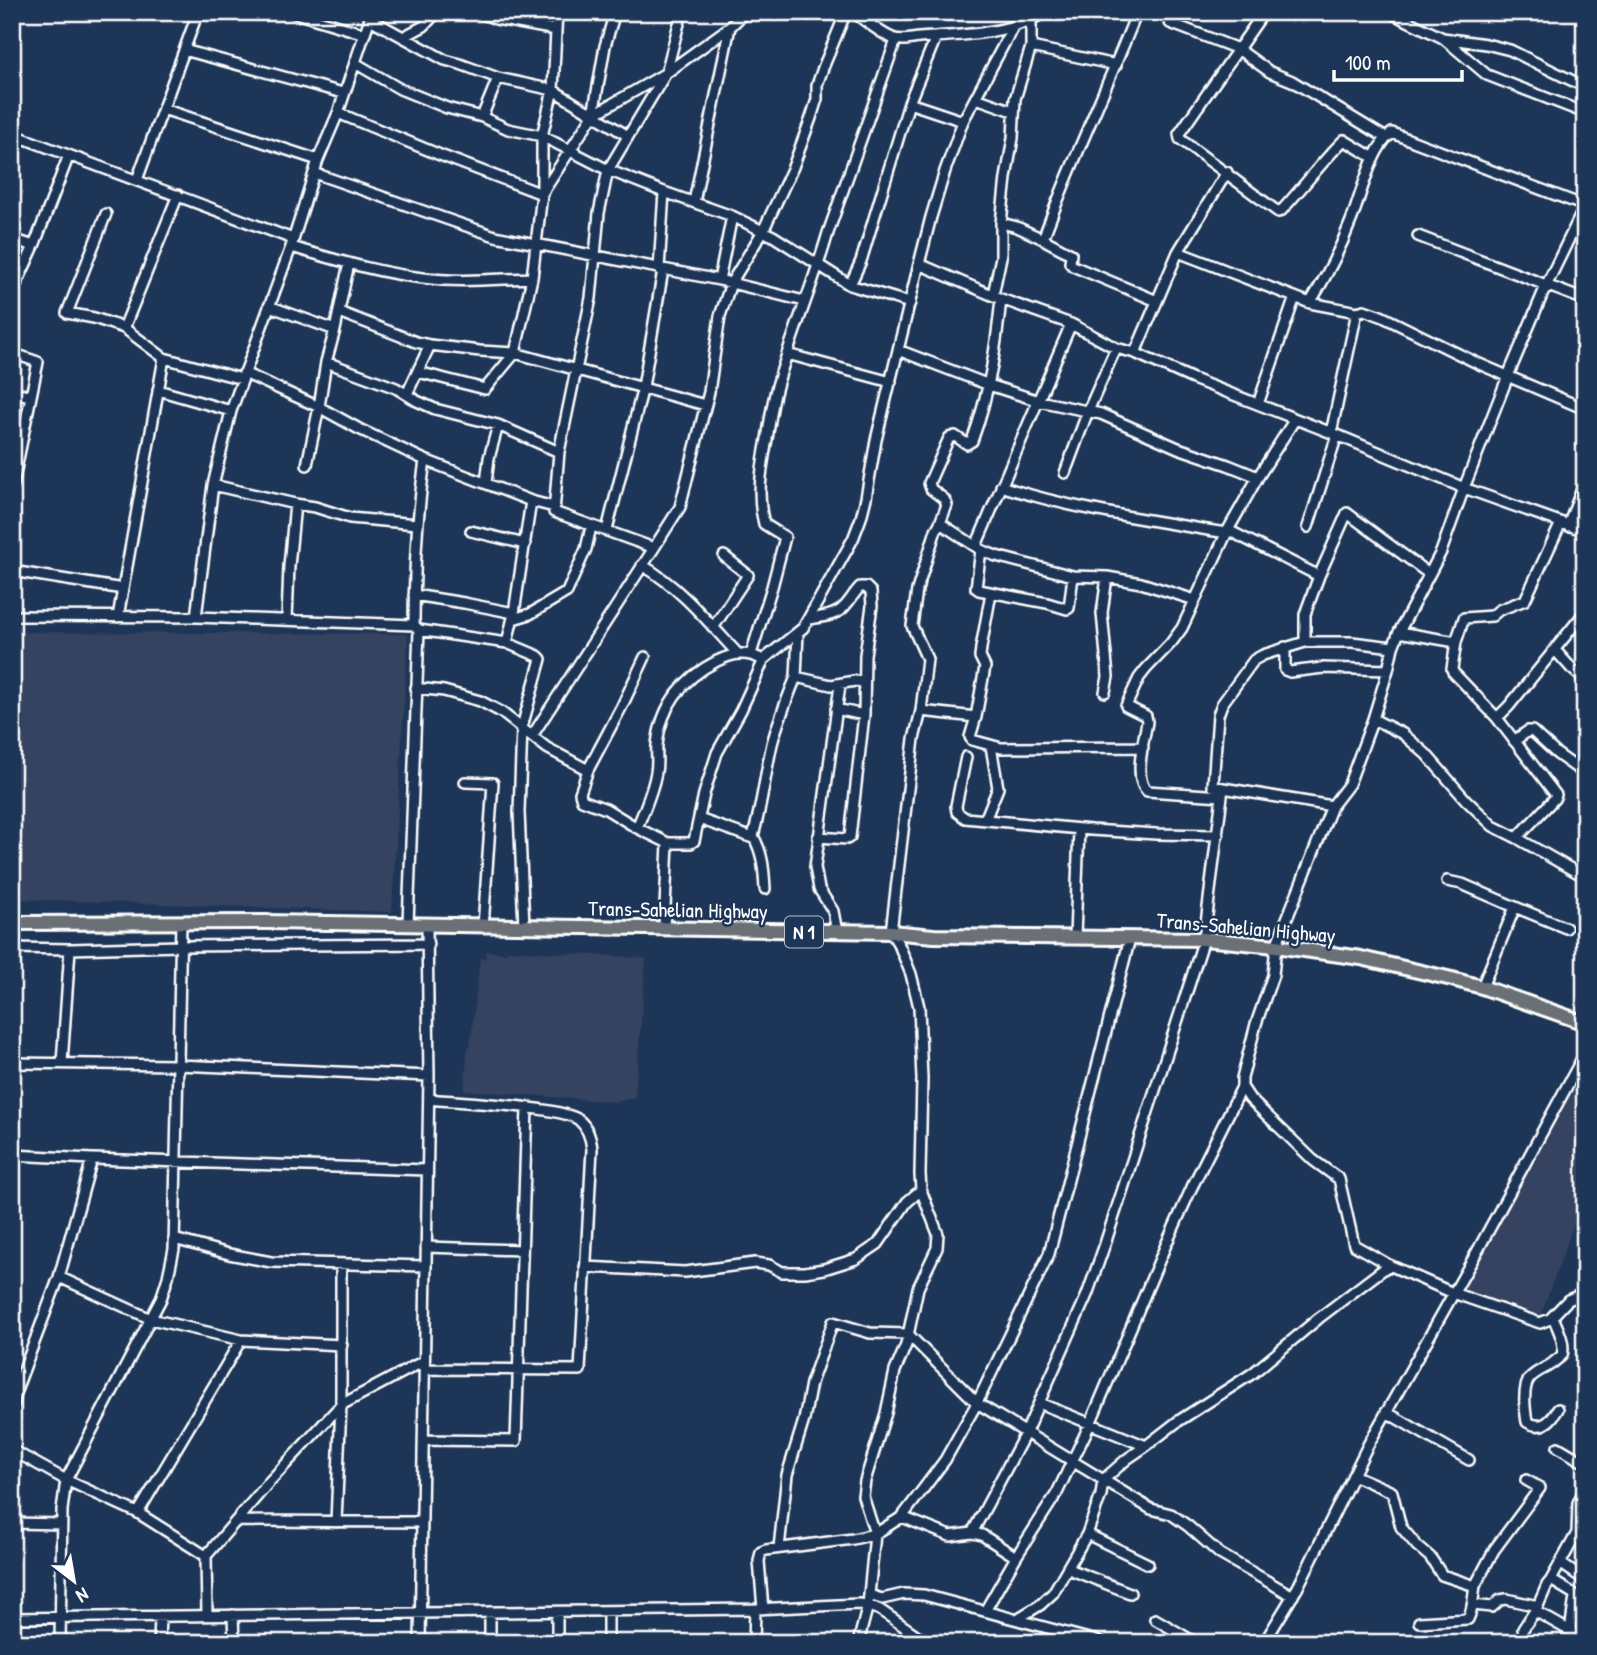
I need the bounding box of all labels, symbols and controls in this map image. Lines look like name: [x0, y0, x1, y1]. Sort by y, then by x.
scale bar: [1334, 38, 1462, 82]
text: 100 m: [1345, 48, 1391, 77]
street label: Trans-Sahelian Highway: [588, 893, 768, 926]
street label: Trans-Sahelian Highway: [1155, 905, 1337, 950]
road number: N 1: [785, 916, 823, 948]
north arrow: [38, 1546, 108, 1616]
text: N: [72, 1582, 94, 1609]

